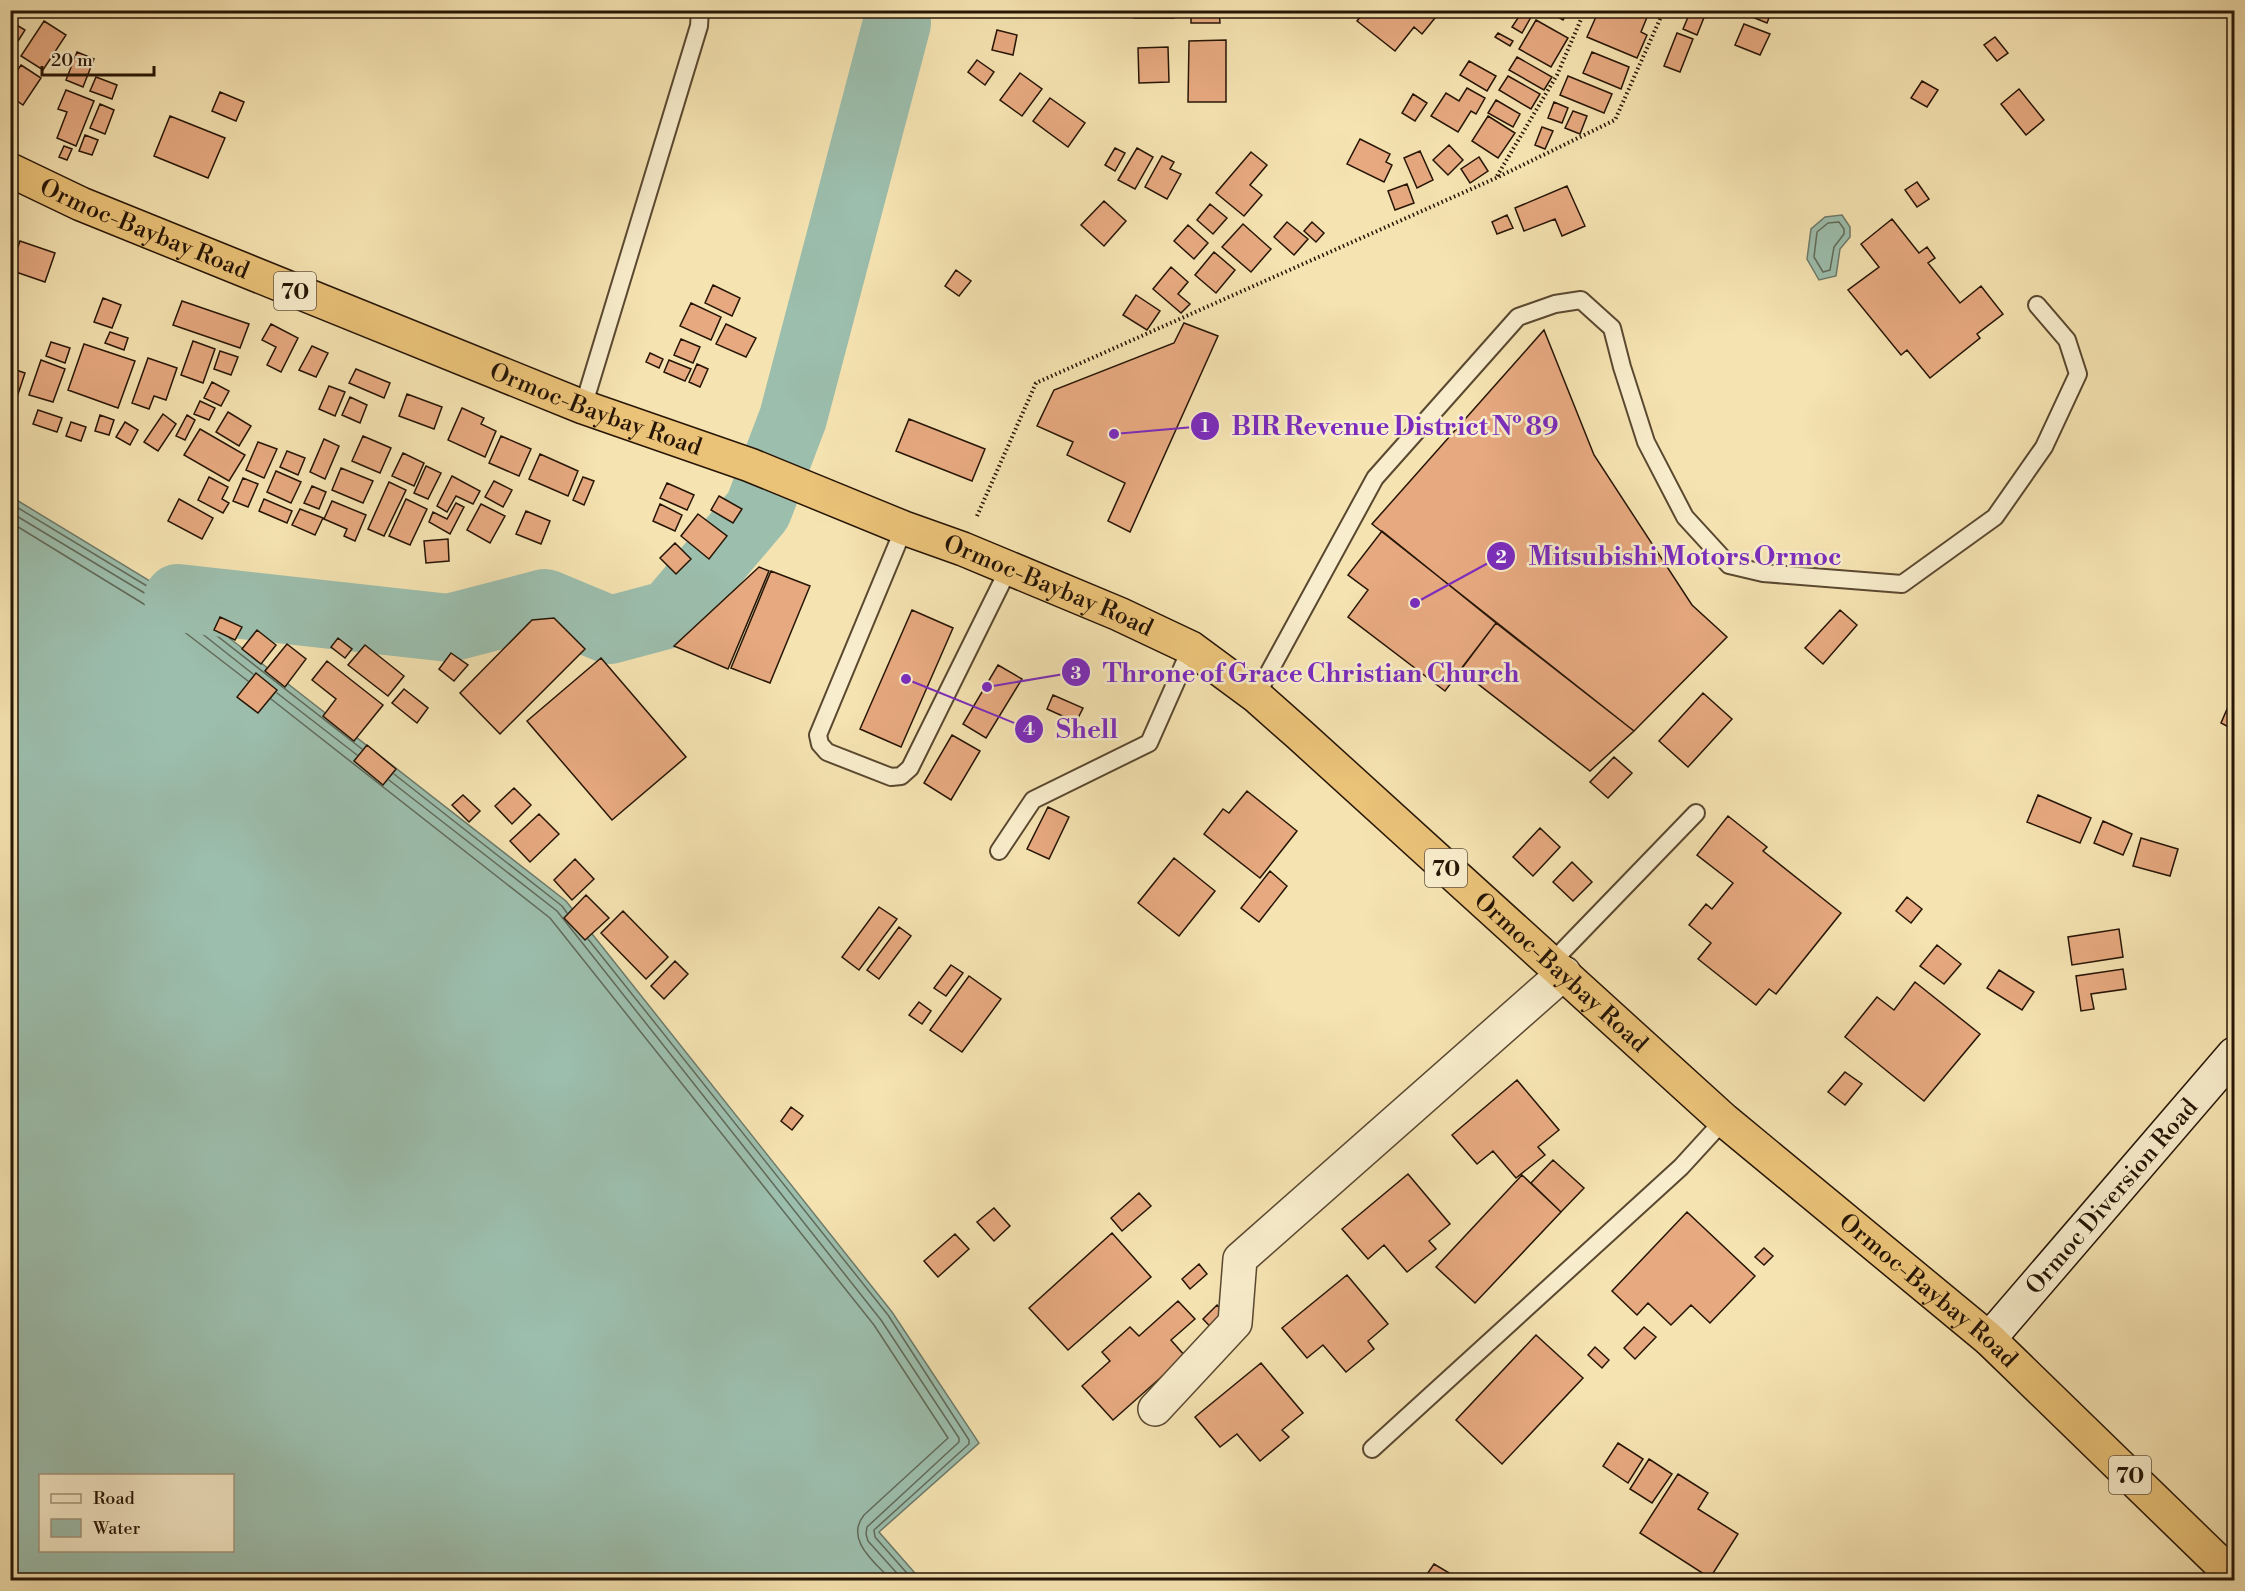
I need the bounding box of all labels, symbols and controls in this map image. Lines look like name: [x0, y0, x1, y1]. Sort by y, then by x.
scale bar: [42, 39, 154, 77]
text: 20 m: [51, 49, 93, 72]
street label: Ormoc-Baybay Road: [35, 172, 254, 287]
road number: 70: [274, 272, 316, 310]
street label: Ormoc-Baybay Road: [485, 357, 706, 463]
callout: BIR Revenue District № 89: [1190, 404, 1571, 448]
text: BIR Revenue District № 89: [1231, 411, 1559, 443]
text: 1: [1201, 415, 1210, 438]
street label: Ormoc-Baybay Road: [940, 529, 1158, 644]
callout: Mitsubishi Motors Ormoc: [1486, 534, 1853, 578]
text: Mitsubishi Motors Ormoc: [1529, 541, 1841, 573]
text: 2: [1495, 546, 1507, 569]
callout: Throne of Grace Christian Church: [1061, 650, 1532, 694]
text: Throne of Grace Christian Church: [1103, 658, 1519, 690]
text: 3: [1071, 662, 1082, 685]
callout: Shell: [1014, 707, 1130, 751]
text: Shell: [1056, 714, 1118, 746]
text: 4: [1023, 718, 1035, 741]
road number: 70: [1425, 849, 1467, 887]
street label: Ormoc-Baybay Road: [1467, 886, 1654, 1060]
street label: Ormoc Diversion Road: [2020, 1093, 2205, 1301]
street label: Ormoc-Baybay Road: [1832, 1207, 2024, 1375]
road number: 70: [2109, 1456, 2151, 1494]
legend: [39, 1474, 234, 1552]
text: Road: [93, 1487, 136, 1510]
text: Water: [92, 1517, 141, 1540]

